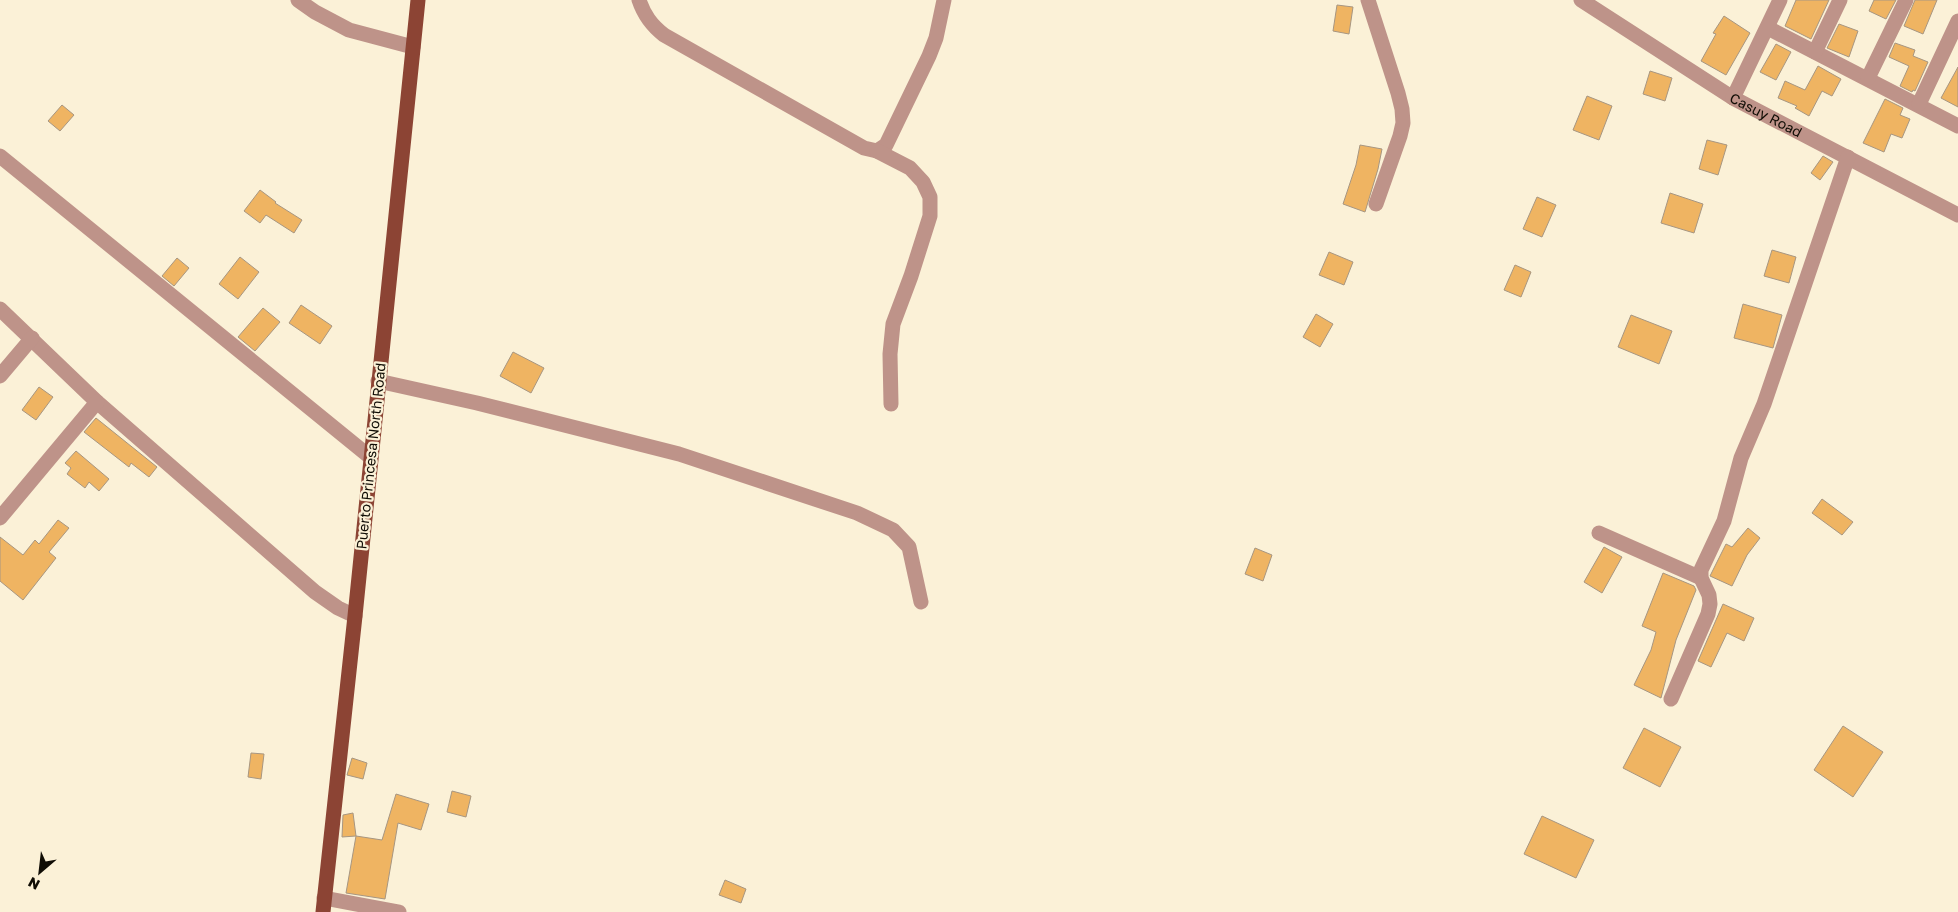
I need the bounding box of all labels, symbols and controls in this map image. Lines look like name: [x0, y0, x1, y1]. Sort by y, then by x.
street label: Casuy Road: [1727, 89, 1805, 140]
street label: Puerto Princesa North Road: [352, 362, 389, 550]
north arrow: [15, 847, 65, 897]
text: N: [25, 874, 42, 894]

